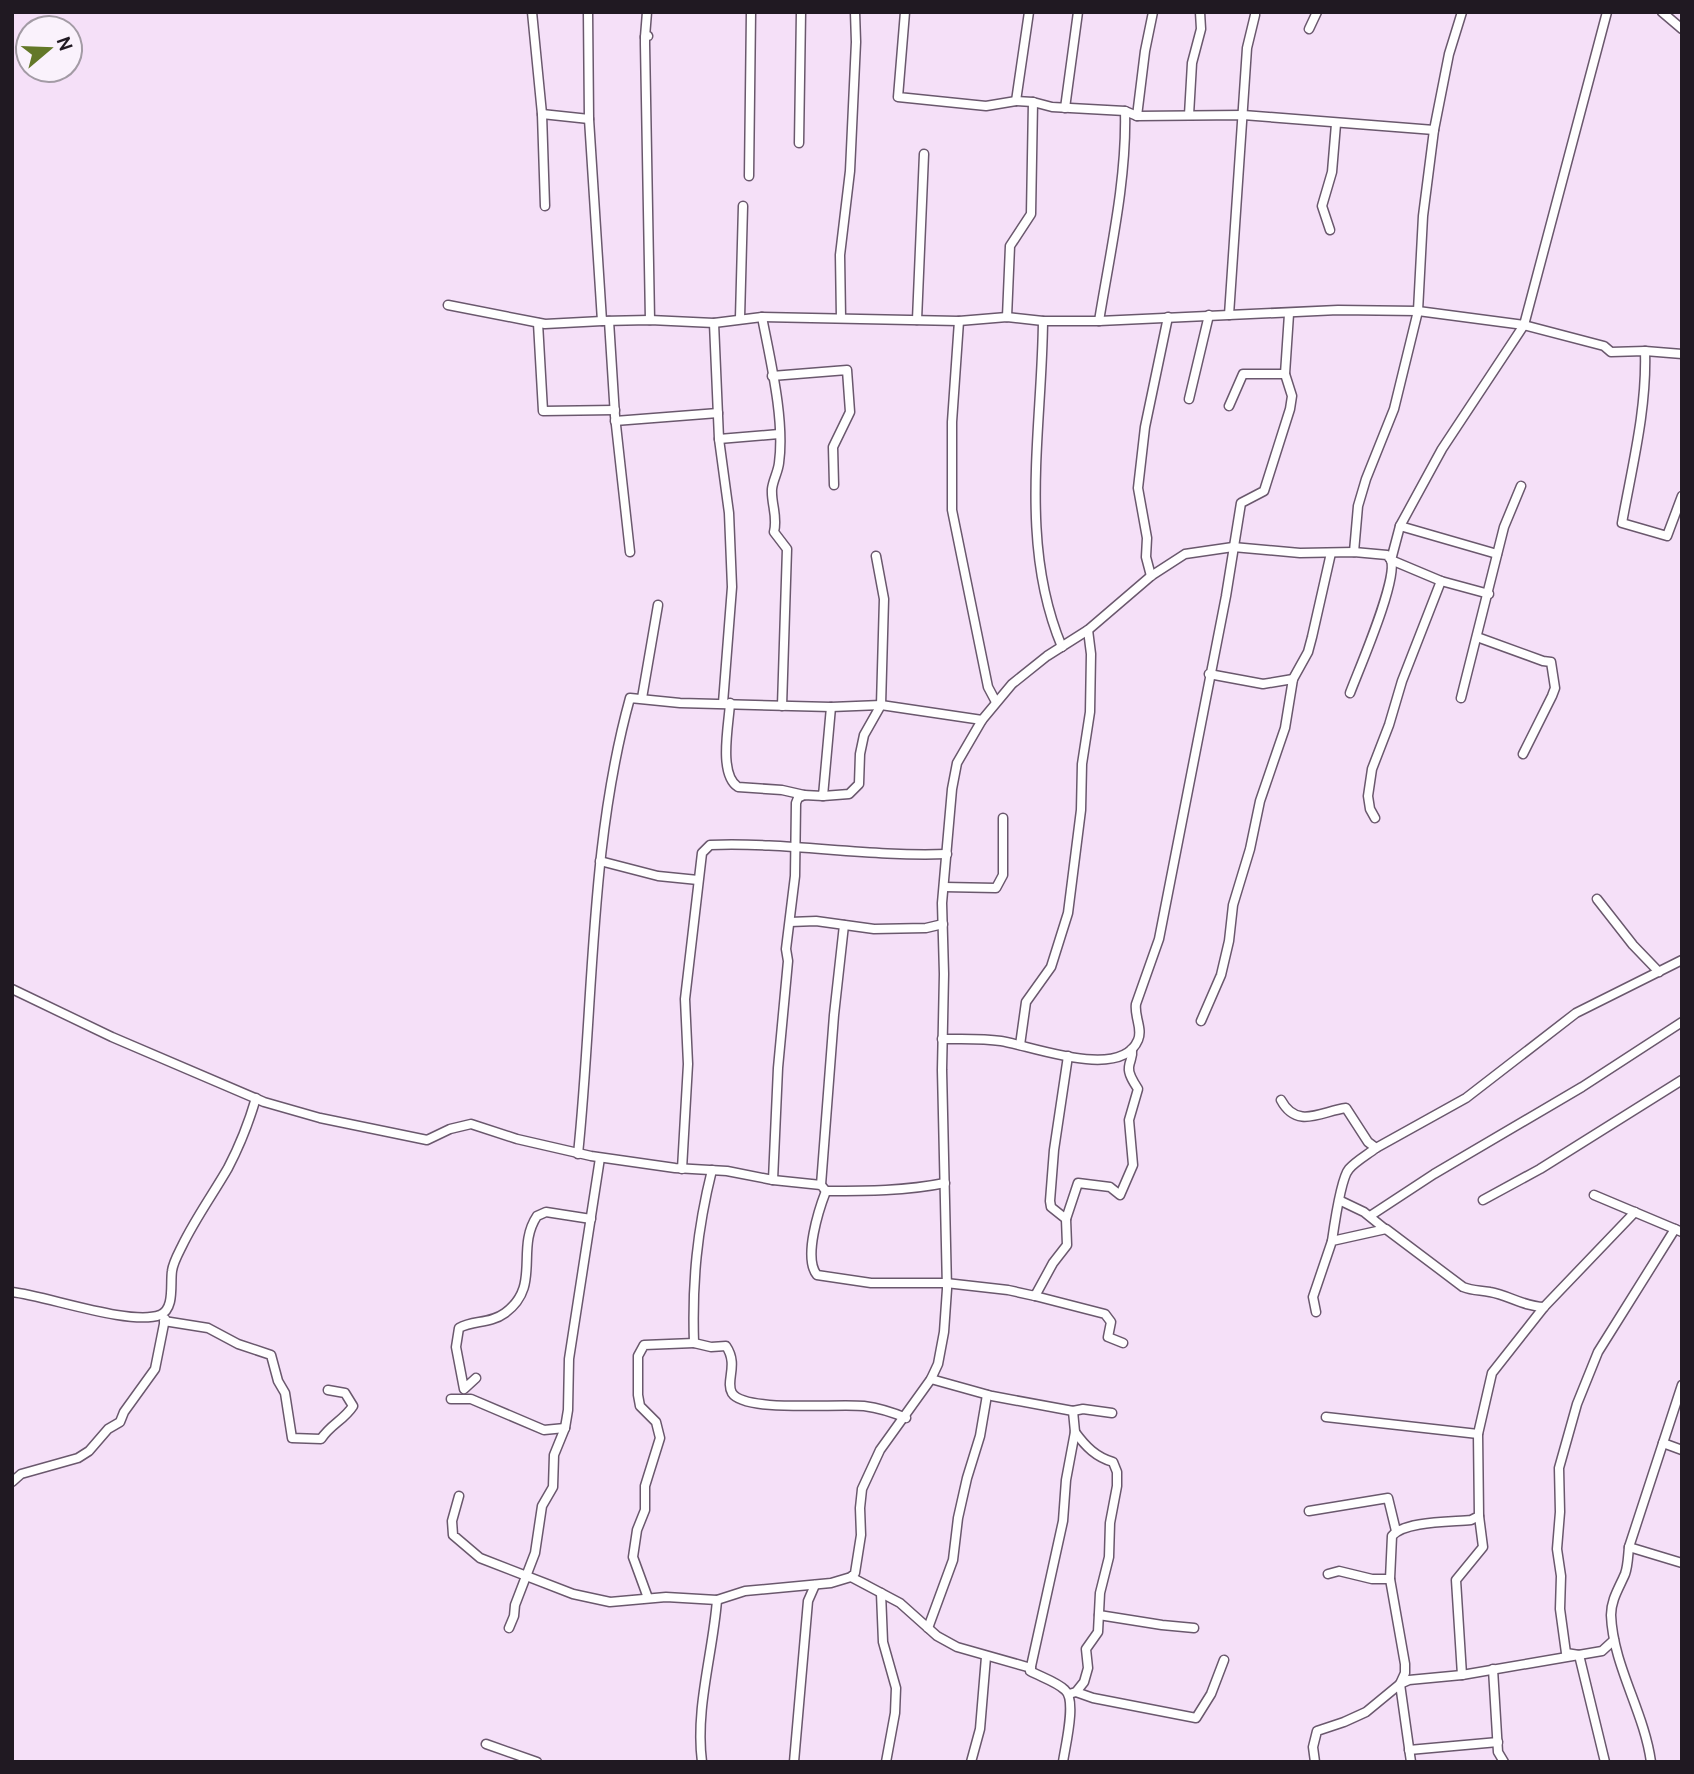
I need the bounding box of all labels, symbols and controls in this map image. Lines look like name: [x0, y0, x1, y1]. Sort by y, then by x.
north arrow: [14, 14, 84, 84]
text: N: [52, 34, 78, 54]

